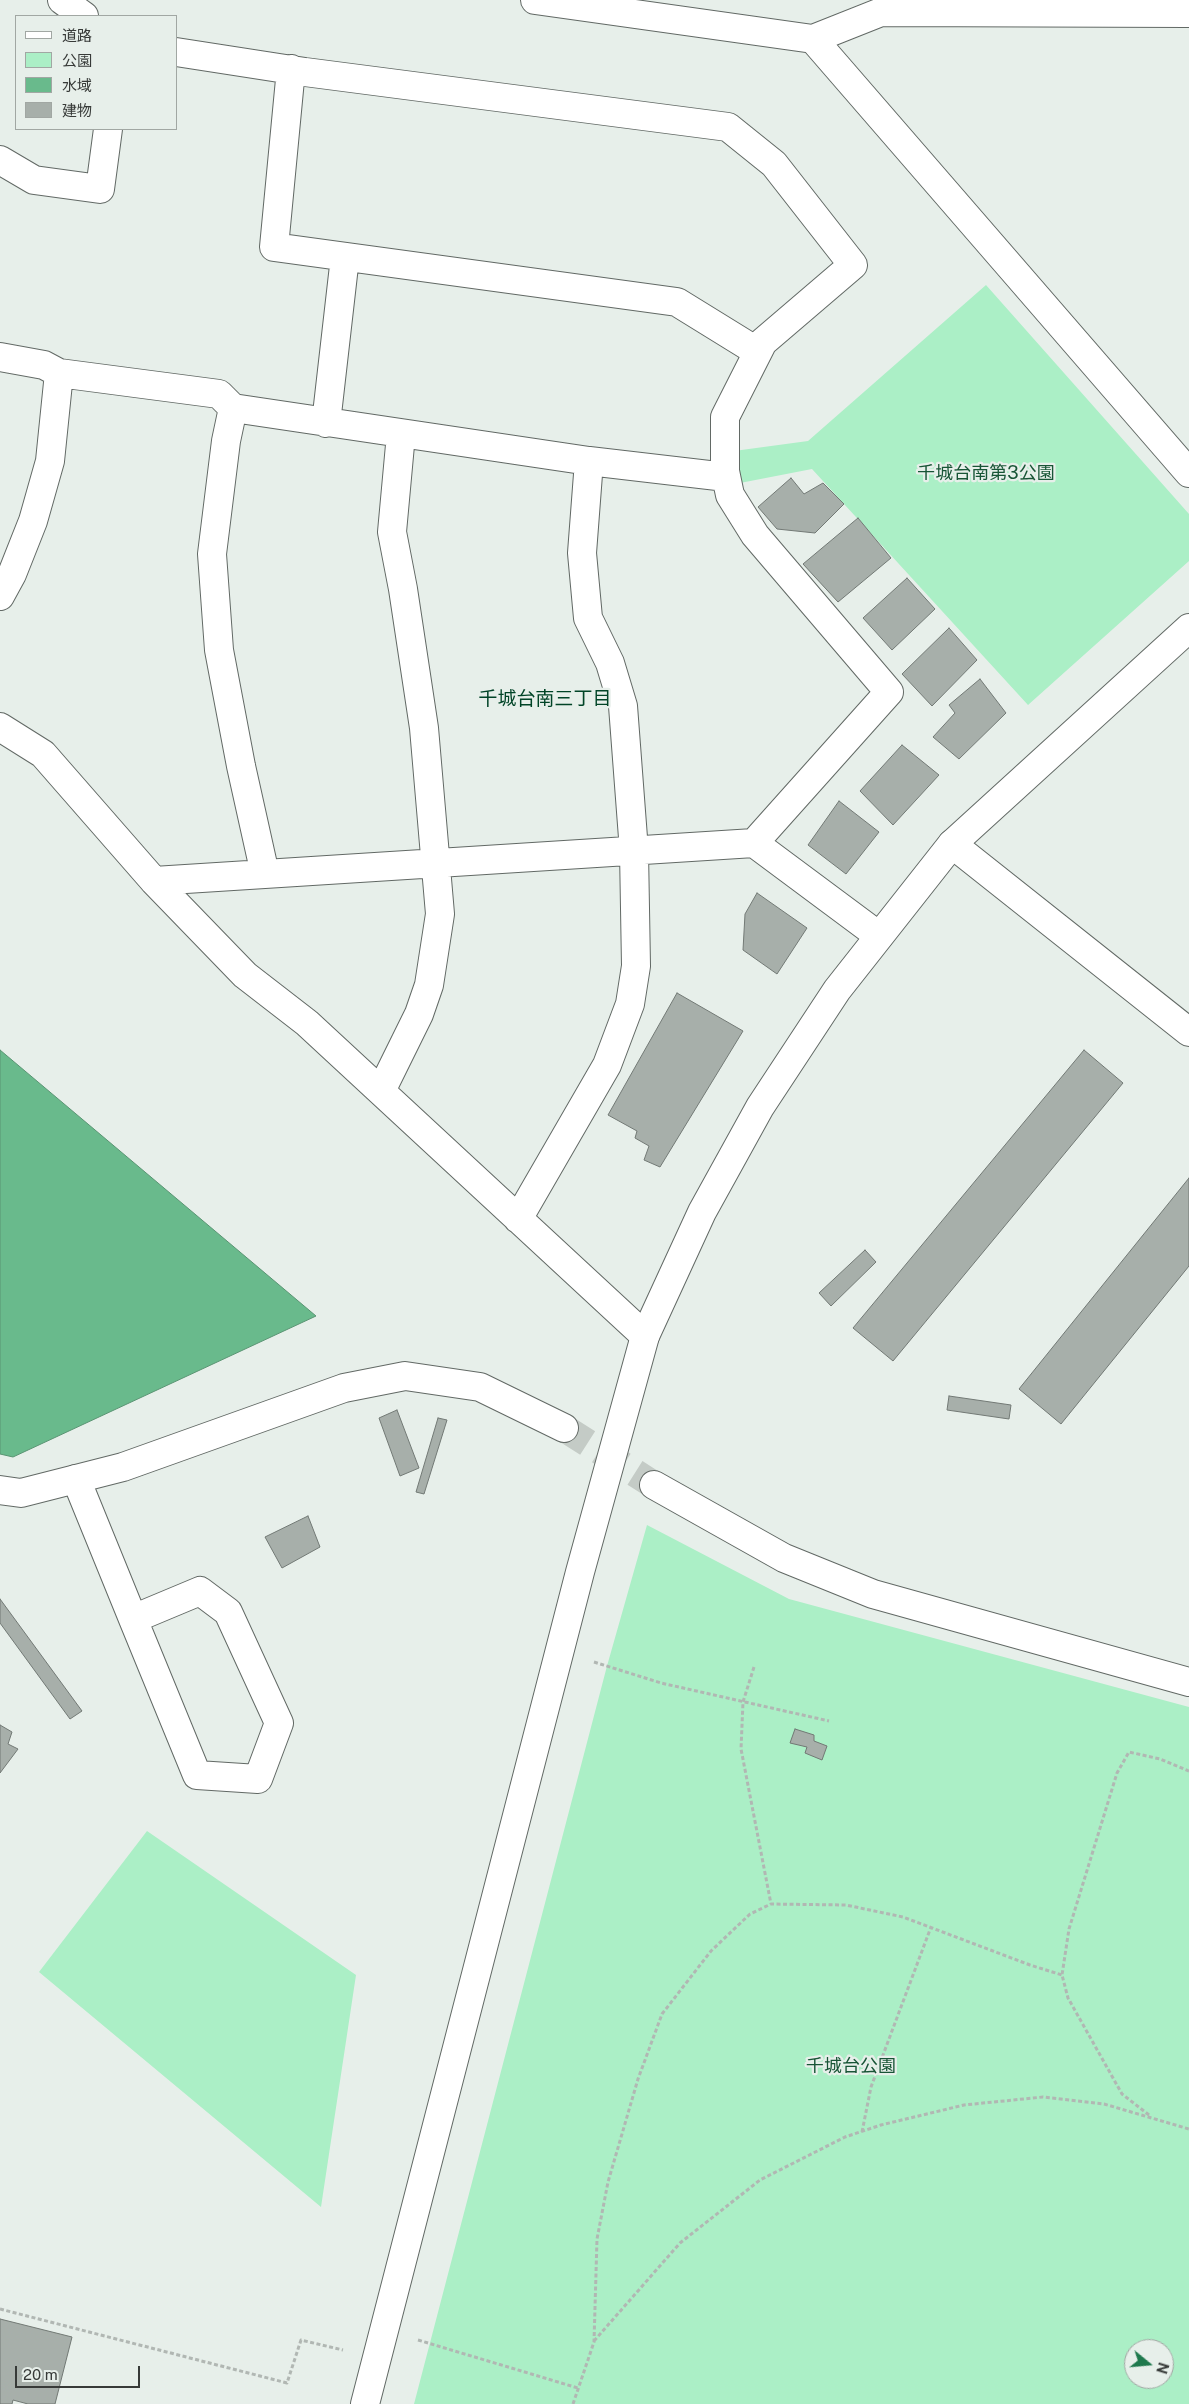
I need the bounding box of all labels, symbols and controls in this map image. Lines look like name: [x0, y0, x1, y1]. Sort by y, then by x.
legend: [15, 15, 178, 130]
text: 道路: [62, 27, 92, 44]
text: 公園: [62, 52, 92, 69]
text: 水域: [62, 77, 92, 94]
text: 建物: [62, 102, 92, 119]
park label: 千城台南第3公園: [917, 462, 1055, 484]
district label: 千城台南三丁目: [479, 688, 611, 710]
park label: 千城台公園: [806, 2055, 896, 2077]
north arrow: [1124, 2339, 1174, 2389]
scale bar: [18, 2356, 142, 2388]
text: N: [1153, 2361, 1172, 2376]
text: 20 m: [23, 2366, 58, 2383]

